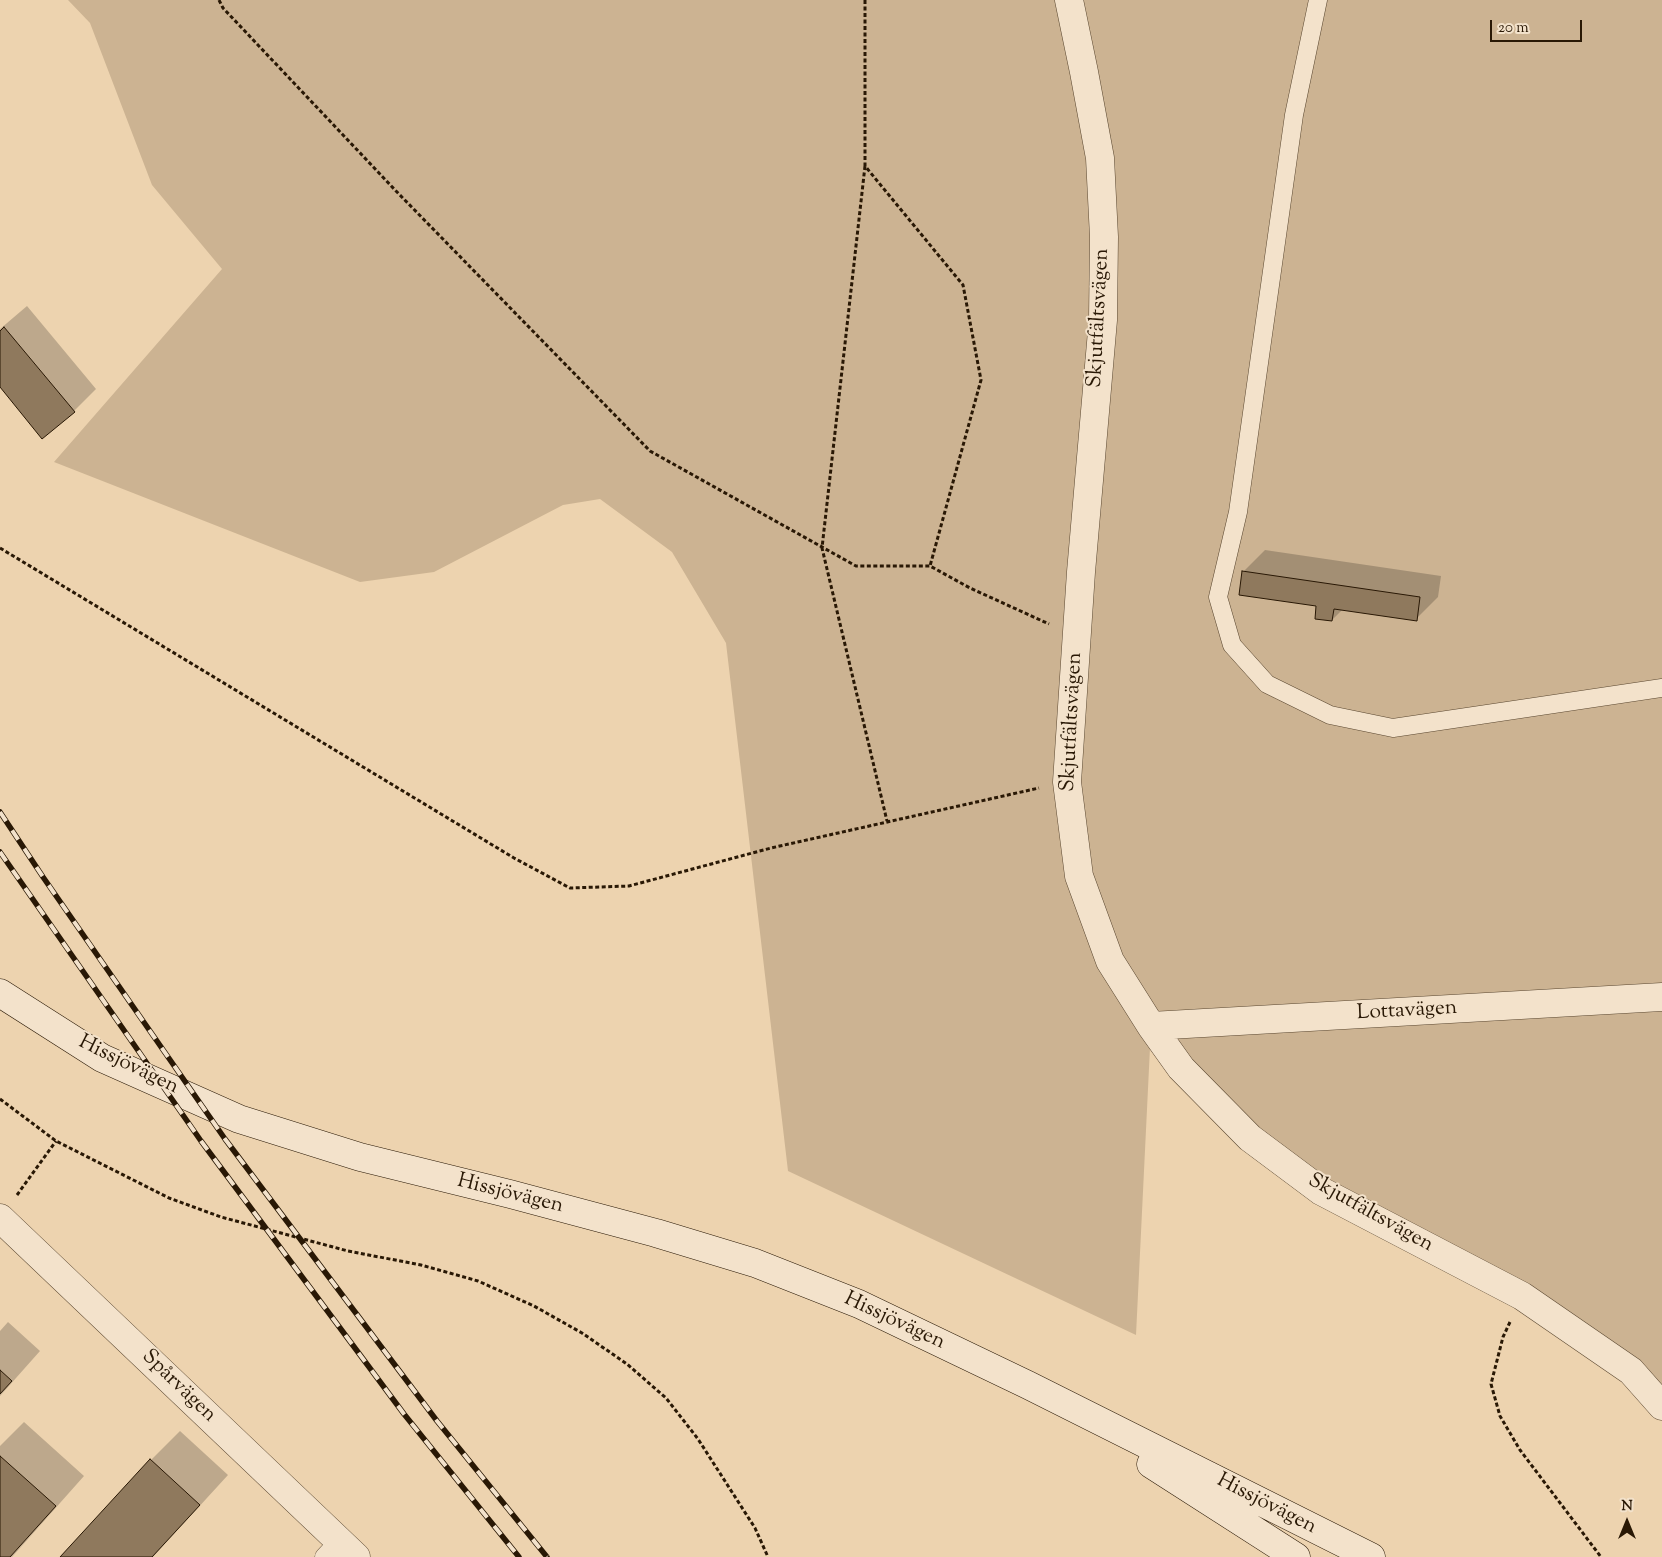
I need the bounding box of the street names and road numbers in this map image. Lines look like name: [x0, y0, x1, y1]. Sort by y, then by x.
street label: Skjutfältsvägen: [1084, 248, 1116, 388]
street label: Skjutfältsvägen: [1057, 652, 1089, 792]
street label: Lottavägen: [1356, 997, 1458, 1027]
street label: Hissjövägen: [74, 1031, 182, 1101]
street label: Skjutfältsvägen: [1303, 1169, 1437, 1259]
street label: Hissjövägen: [454, 1170, 566, 1220]
street label: Hissjövägen: [839, 1288, 949, 1356]
street label: Spårvägen: [135, 1345, 221, 1429]
street label: Hissjövägen: [1212, 1469, 1320, 1541]

